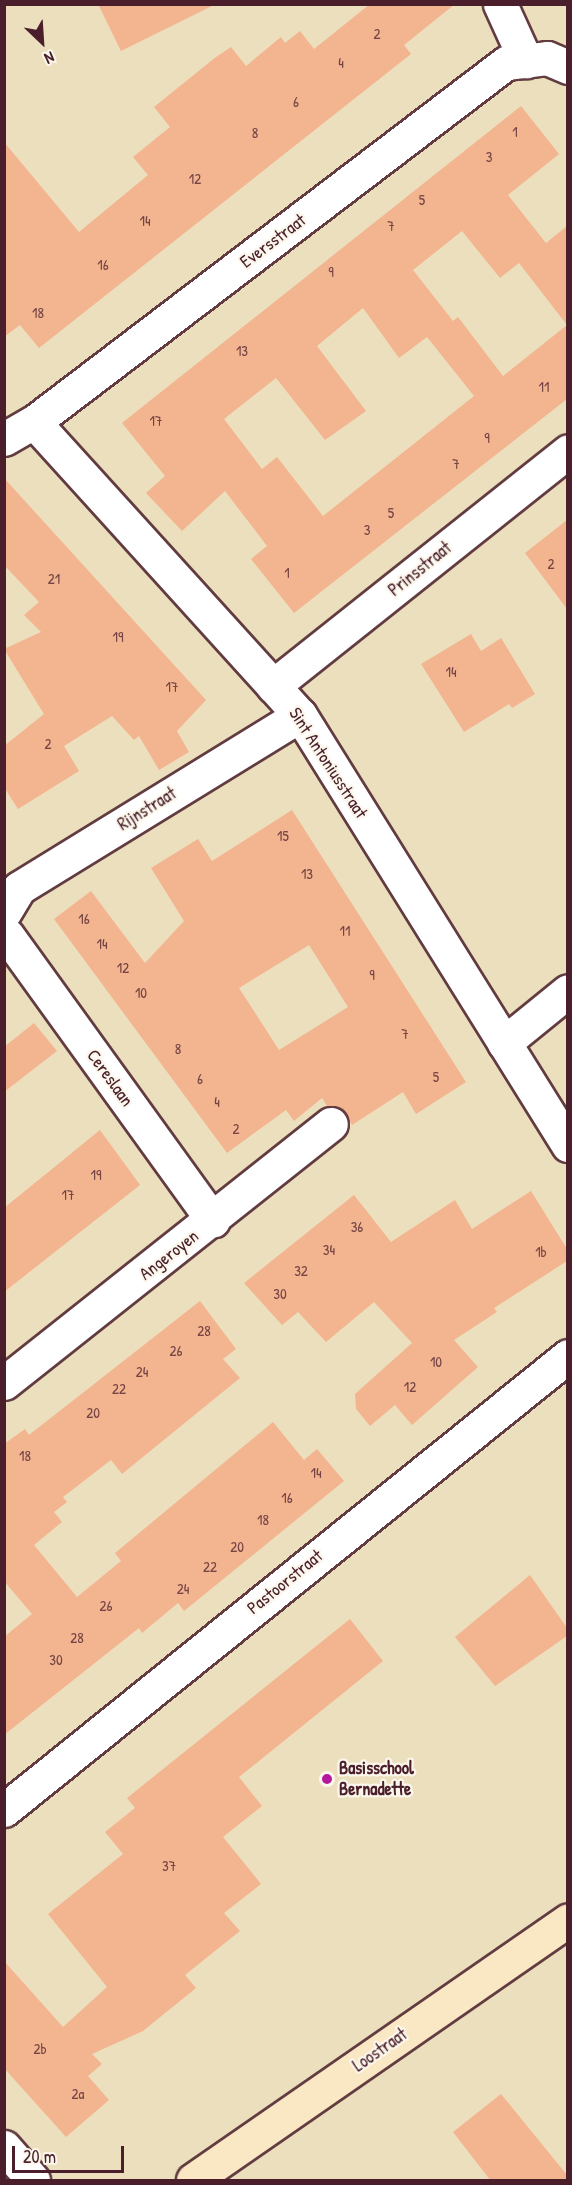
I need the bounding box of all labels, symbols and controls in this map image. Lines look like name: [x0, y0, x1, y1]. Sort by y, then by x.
north arrow: [12, 12, 72, 72]
house number: 2: [373, 25, 381, 43]
text: N: [41, 47, 58, 70]
house number: 4: [338, 54, 344, 72]
house number: 6: [293, 93, 299, 111]
house number: 1: [512, 123, 518, 141]
house number: 8: [252, 124, 258, 142]
house number: 3: [486, 148, 492, 166]
house number: 12: [189, 170, 201, 188]
house number: 5: [419, 191, 425, 209]
street label: Eversstraat: [236, 209, 310, 273]
house number: 14: [139, 212, 151, 230]
house number: 7: [387, 217, 395, 235]
house number: 16: [97, 256, 109, 274]
house number: 9: [328, 263, 334, 281]
house number: 18: [32, 304, 44, 322]
house number: 13: [236, 342, 248, 360]
house number: 11: [539, 378, 549, 396]
house number: 17: [150, 412, 162, 430]
house number: 9: [484, 429, 490, 447]
house number: 7: [452, 455, 460, 473]
house number: 5: [388, 504, 394, 522]
house number: 3: [364, 521, 370, 539]
street label: Prinsstraat: [384, 537, 456, 601]
house number: 2: [547, 555, 555, 573]
house number: 1: [284, 564, 290, 582]
house number: 21: [48, 570, 60, 588]
house number: 19: [113, 628, 123, 646]
house number: 14: [445, 663, 457, 681]
house number: 17: [166, 678, 178, 696]
street label: Sint Antoniusstraat: [284, 704, 372, 822]
house number: 2: [44, 735, 52, 753]
street label: Rijnstraat: [114, 783, 180, 835]
house number: 15: [277, 827, 289, 845]
house number: 13: [301, 865, 313, 883]
house number: 16: [78, 910, 90, 928]
house number: 11: [340, 922, 350, 940]
house number: 14: [96, 935, 108, 953]
house number: 12: [117, 959, 129, 977]
house number: 9: [369, 966, 375, 984]
house number: 10: [135, 984, 147, 1002]
house number: 7: [401, 1025, 409, 1043]
house number: 8: [175, 1040, 181, 1058]
street label: Cereslaan: [82, 1045, 138, 1111]
house number: 5: [433, 1068, 439, 1086]
house number: 6: [197, 1070, 203, 1088]
house number: 4: [214, 1093, 220, 1111]
house number: 2: [232, 1120, 240, 1138]
house number: 19: [91, 1166, 101, 1184]
house number: 17: [62, 1186, 74, 1204]
house number: 36: [351, 1218, 363, 1236]
street label: Angeroyen: [135, 1225, 203, 1285]
house number: 34: [323, 1241, 335, 1259]
house number: 1b: [535, 1243, 547, 1261]
house number: 32: [294, 1262, 308, 1280]
house number: 30: [273, 1285, 287, 1303]
house number: 28: [197, 1322, 211, 1340]
house number: 26: [169, 1342, 183, 1360]
house number: 10: [430, 1353, 442, 1371]
house number: 24: [136, 1363, 148, 1381]
house number: 12: [404, 1378, 416, 1396]
house number: 22: [112, 1380, 126, 1398]
house number: 20: [86, 1404, 100, 1422]
house number: 18: [19, 1447, 31, 1465]
house number: 14: [310, 1464, 322, 1482]
house number: 16: [281, 1489, 293, 1507]
house number: 18: [257, 1511, 269, 1529]
house number: 20: [230, 1538, 244, 1556]
street label: Pastoorstraat: [243, 1545, 327, 1619]
house number: 22: [203, 1558, 217, 1576]
house number: 24: [177, 1580, 189, 1598]
house number: 26: [99, 1597, 113, 1615]
house number: 28: [70, 1629, 84, 1647]
house number: 30: [49, 1651, 63, 1669]
place label: Basisschool Bernadette: [339, 1758, 414, 1800]
marker: Basisschool Bernadette: [320, 1772, 334, 1786]
house number: 37: [162, 1857, 176, 1875]
street label: Loostraat: [349, 2023, 411, 2077]
house number: 2b: [33, 2040, 47, 2058]
house number: 2a: [72, 2085, 84, 2103]
scale bar: [15, 2134, 128, 2172]
text: 20 m: [23, 2144, 56, 2169]

